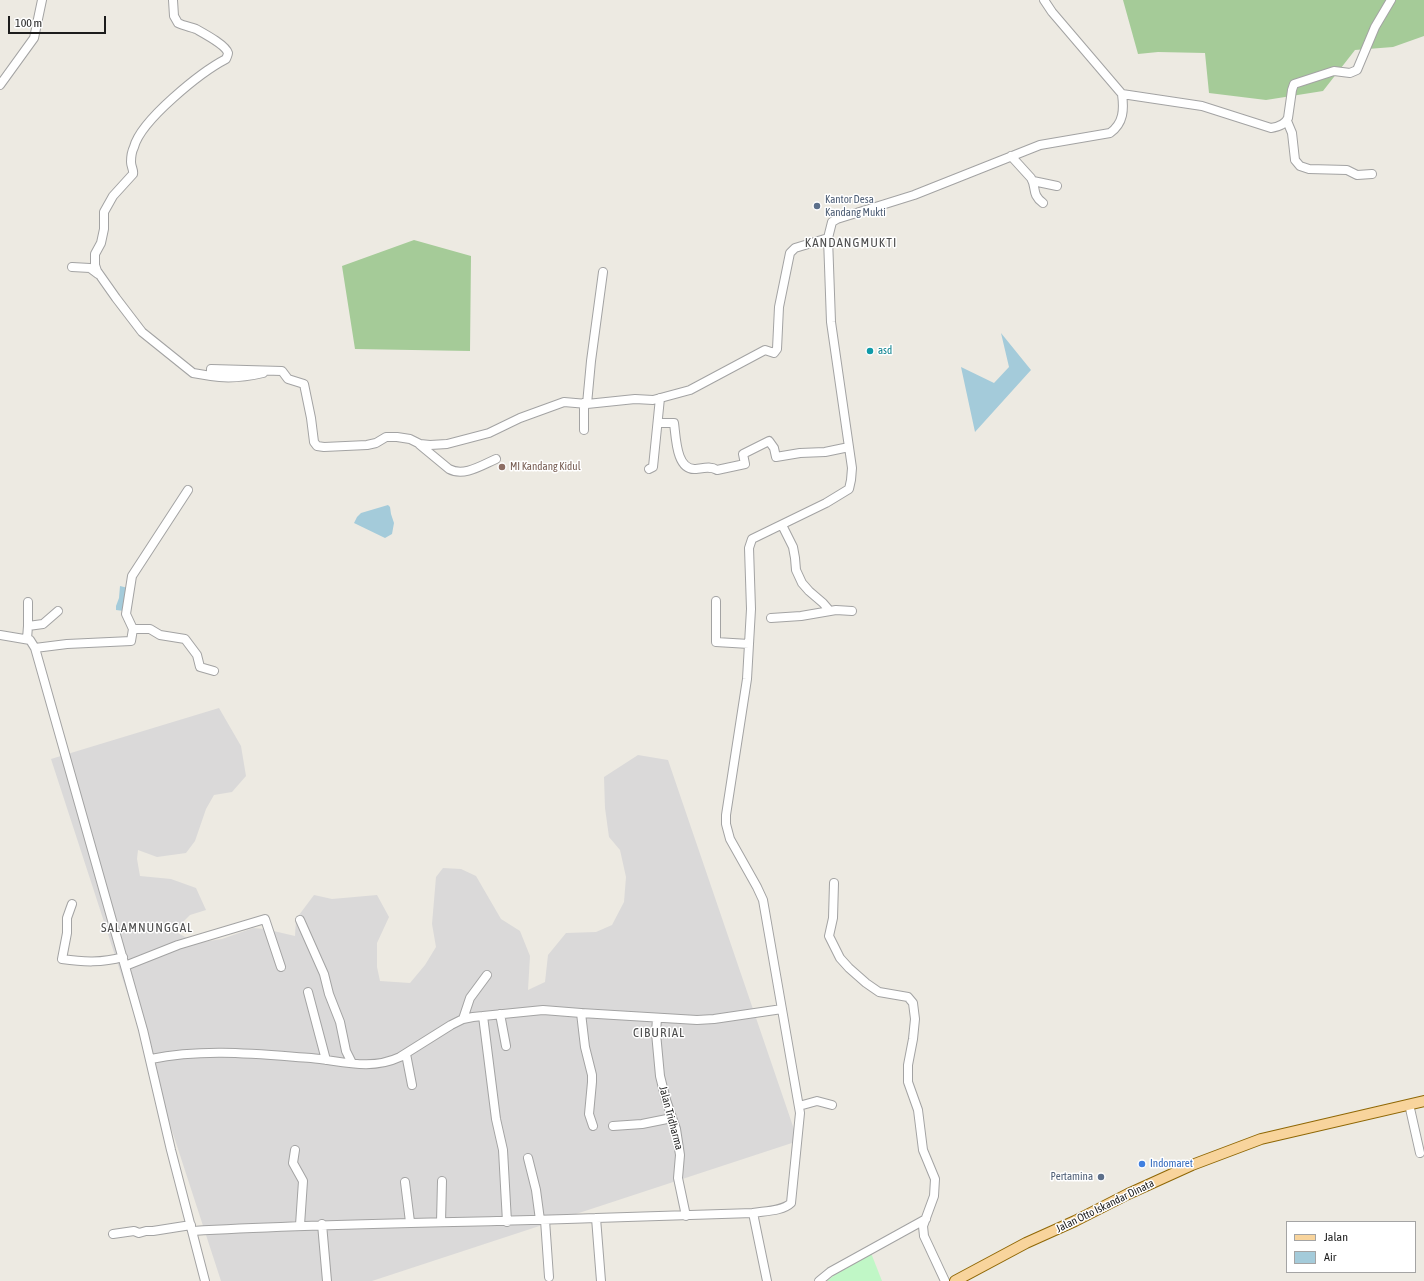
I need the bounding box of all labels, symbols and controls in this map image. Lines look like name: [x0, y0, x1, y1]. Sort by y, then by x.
scale bar: [10, 8, 108, 34]
text: 100 m: [15, 16, 42, 30]
place label: Kantor Desa Kandang Mukti: [825, 193, 886, 219]
marker: Kantor Desa Kandang Mukti: [812, 201, 822, 211]
district label: KANDANGMUKTI: [805, 235, 897, 251]
place label: asd: [878, 344, 892, 358]
marker: asd: [865, 346, 875, 356]
place label: MI Kandang Kidul: [510, 460, 581, 474]
marker: MI Kandang Kidul: [497, 462, 507, 472]
district label: SALAMNUNGGAL: [101, 920, 193, 936]
district label: CIBURIAL: [633, 1025, 685, 1041]
street label: Jalan Tridharma: [656, 1085, 686, 1151]
place label: Indomaret: [1150, 1157, 1193, 1171]
marker: Indomaret: [1137, 1159, 1147, 1169]
place label: Pertamina: [1050, 1170, 1093, 1184]
marker: Pertamina: [1096, 1172, 1106, 1182]
street label: Jalan Otto Iskandar Dinata: [1054, 1177, 1156, 1235]
legend: [1286, 1221, 1416, 1273]
text: Jalan: [1324, 1230, 1348, 1244]
text: Air: [1324, 1250, 1336, 1264]

